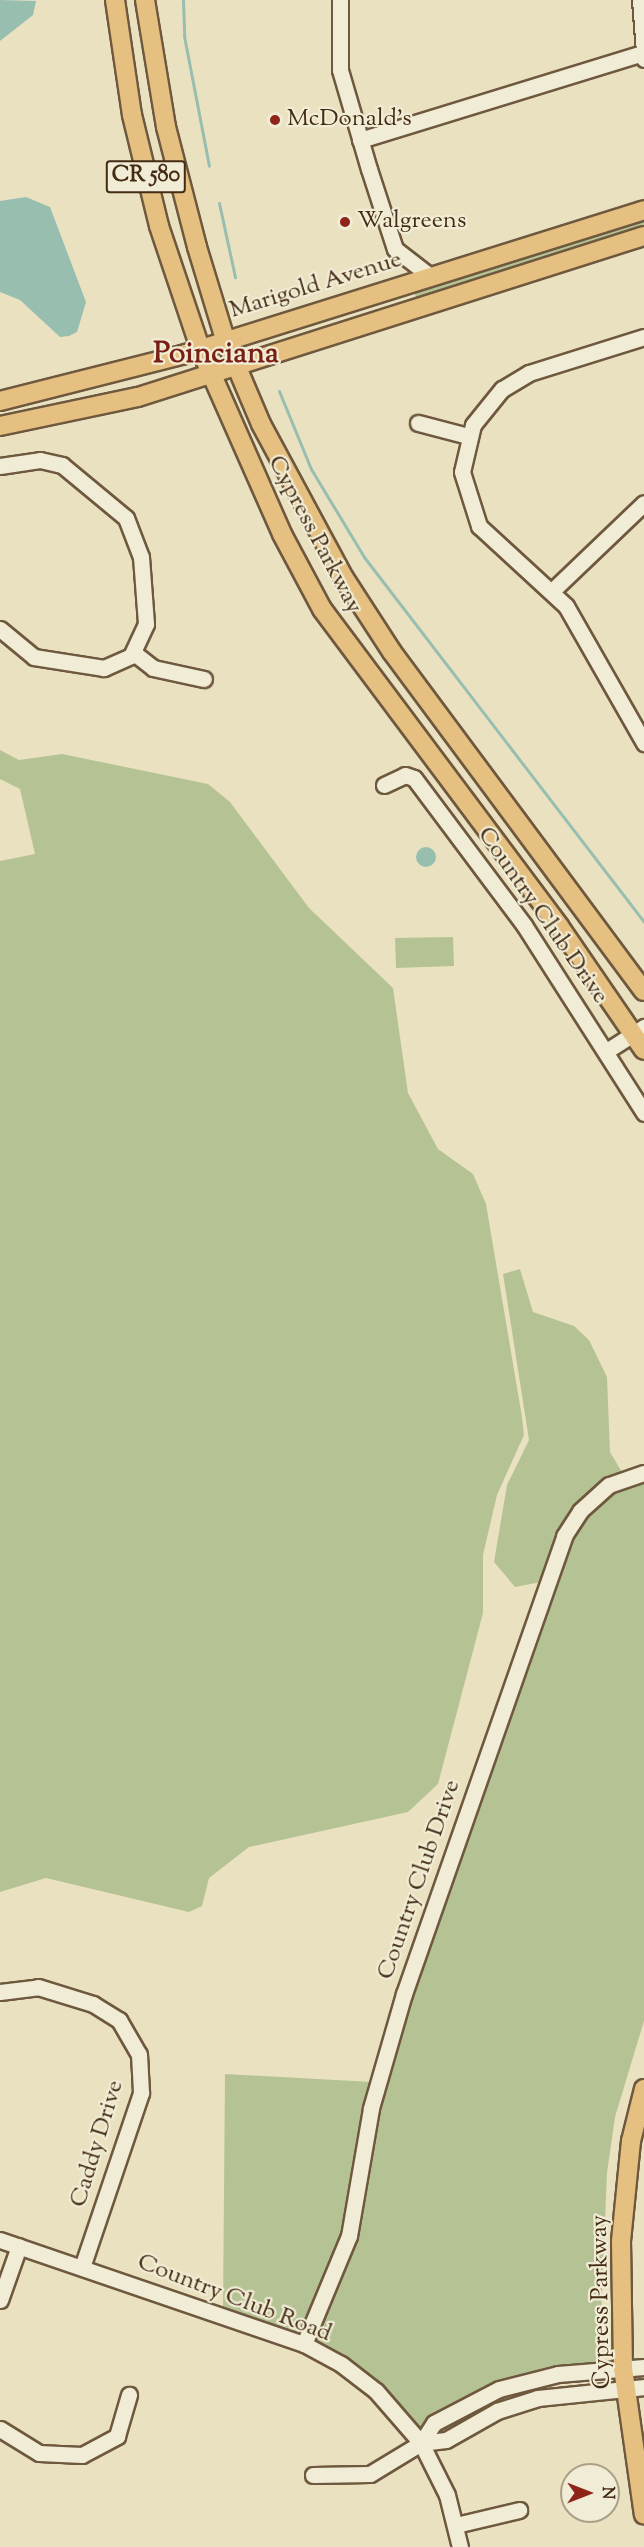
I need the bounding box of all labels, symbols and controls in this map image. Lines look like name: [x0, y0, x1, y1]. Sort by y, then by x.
place label: McDonald's: [287, 106, 412, 134]
marker: McDonald's: [268, 113, 282, 127]
road number: CR 580: [106, 158, 186, 196]
place label: Walgreens: [357, 208, 466, 236]
marker: Walgreens: [338, 215, 352, 229]
street label: Marigold Avenue: [226, 246, 406, 326]
district label: Poinciana: [153, 337, 279, 373]
street label: Cypress Parkway: [260, 451, 368, 619]
street label: Country Club Drive: [470, 822, 614, 1010]
street label: Country Club Drive: [372, 1776, 468, 1984]
street label: Caddy Drive: [65, 2077, 131, 2211]
street label: Cypress Parkway: [586, 2215, 618, 2389]
street label: Country Club Road: [133, 2249, 335, 2349]
north arrow: [560, 2463, 620, 2523]
text: N: [595, 2487, 618, 2499]

